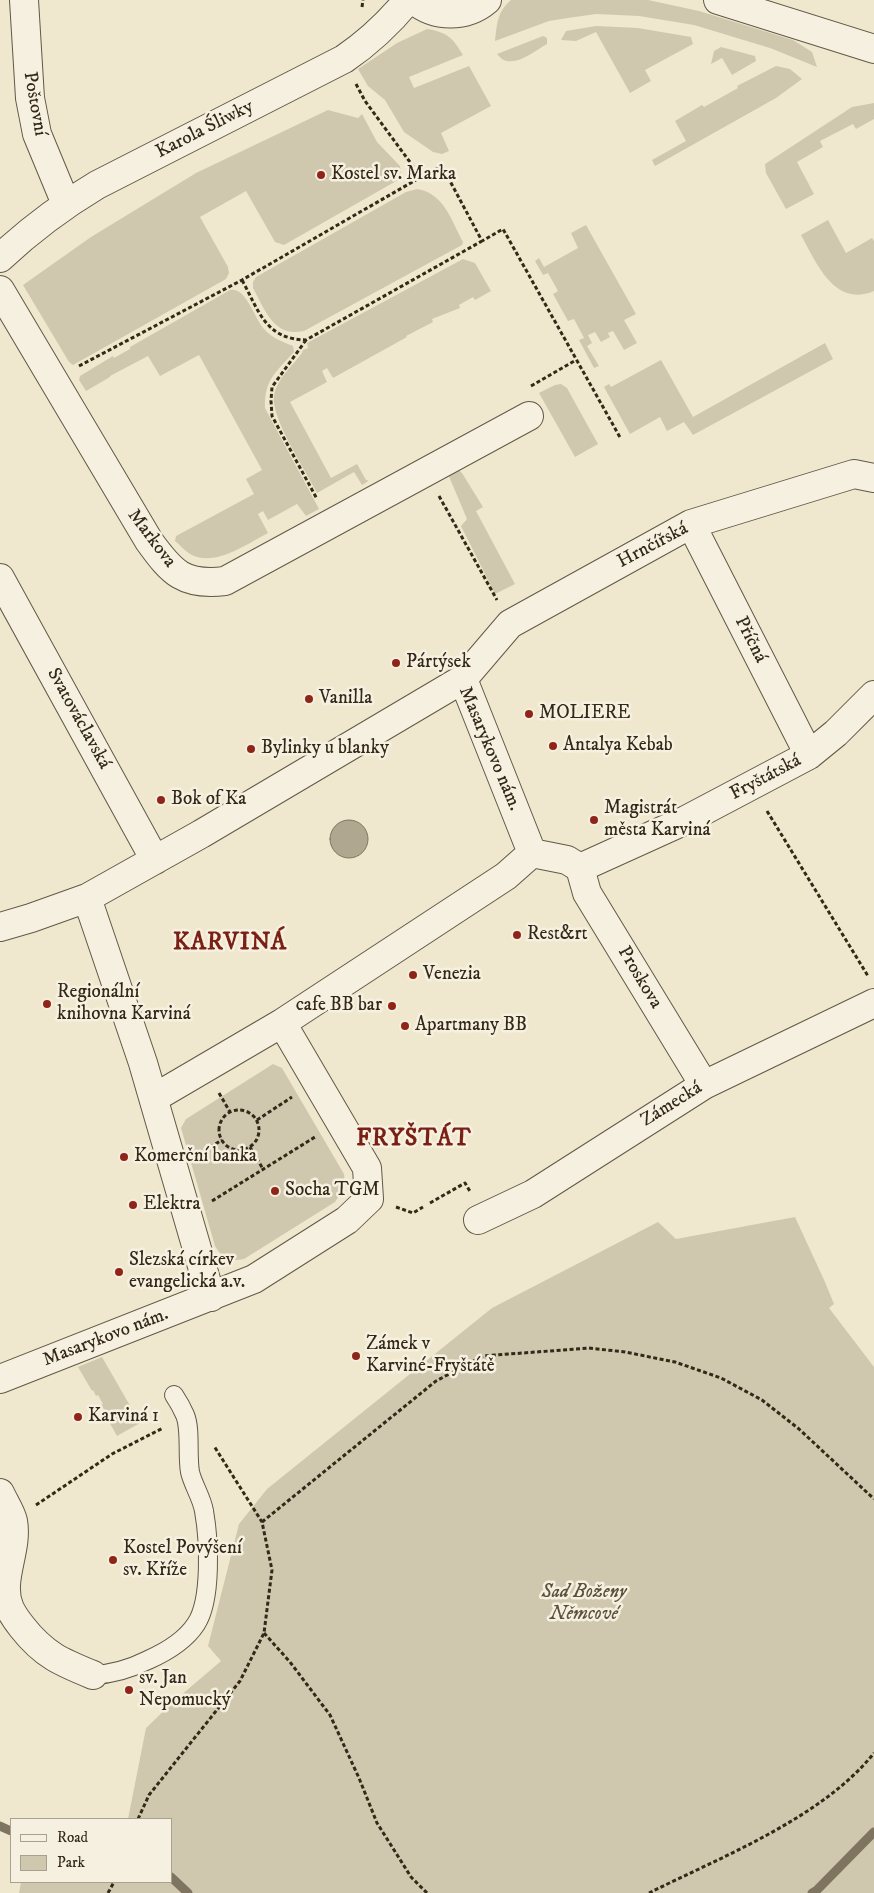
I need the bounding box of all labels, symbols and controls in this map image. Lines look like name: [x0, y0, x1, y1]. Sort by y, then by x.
street label: Poštovní: [17, 70, 51, 138]
street label: Karola Śliwky: [152, 96, 258, 164]
place label: Kostel sv. Marka: [331, 164, 456, 186]
marker: Kostel sv. Marka: [315, 169, 327, 181]
street label: Markova: [122, 505, 180, 573]
street label: Hrnčířská: [614, 518, 692, 574]
street label: Příčná: [729, 613, 771, 667]
place label: Pártýsek: [406, 652, 471, 674]
marker: Pártýsek: [390, 657, 402, 669]
street label: Svatováclavská: [41, 664, 115, 774]
street label: Masarykovo nám.: [453, 684, 525, 814]
place label: Vanilla: [319, 688, 372, 710]
marker: Vanilla: [303, 693, 315, 705]
place label: MOLIERE: [539, 703, 630, 725]
marker: MOLIERE: [523, 708, 535, 720]
place label: Antalya Kebab: [563, 735, 673, 757]
place label: Bylinky u blanky: [261, 738, 389, 760]
marker: Antalya Kebab: [547, 740, 559, 752]
marker: Bylinky u blanky: [245, 743, 257, 755]
street label: Fryštátská: [727, 750, 805, 806]
place label: Bok of Ka: [171, 789, 246, 811]
marker: Bok of Ka: [155, 794, 167, 806]
place label: Magistrát města Karviná: [604, 798, 711, 842]
marker: Magistrát města Karviná: [588, 814, 600, 826]
place label: Rest&rt: [527, 924, 588, 946]
marker: Rest&rt: [511, 929, 523, 941]
district label: KARVINÁ: [172, 930, 288, 958]
street label: Proskova: [612, 943, 666, 1013]
place label: Venezia: [423, 964, 481, 986]
marker: Venezia: [407, 969, 419, 981]
place label: Regionální knihovna Karviná: [57, 982, 191, 1026]
place label: cafe BB bar: [296, 995, 382, 1017]
marker: Regionální knihovna Karviná: [41, 998, 53, 1010]
marker: cafe BB bar: [386, 1000, 398, 1012]
place label: Apartmany BB: [415, 1015, 527, 1037]
marker: Apartmany BB: [399, 1020, 411, 1032]
street label: Zámecká: [637, 1077, 707, 1133]
district label: FRYŠTÁT: [355, 1126, 473, 1154]
place label: Komerční banka: [134, 1146, 257, 1168]
marker: Komerční banka: [118, 1151, 130, 1163]
place label: Socha TGM: [285, 1180, 380, 1202]
marker: Socha TGM: [269, 1185, 281, 1197]
place label: Elektra: [143, 1194, 201, 1216]
marker: Elektra: [127, 1199, 139, 1211]
place label: Slezská církev evangelická a.v.: [129, 1250, 245, 1294]
marker: Slezská církev evangelická a.v.: [113, 1266, 125, 1278]
street label: Masarykovo nám.: [40, 1304, 172, 1372]
place label: Zámek v Karviné-Fryštátě: [366, 1334, 495, 1378]
marker: Zámek v Karviné-Fryštátě: [350, 1350, 362, 1362]
place label: Karviná 1: [88, 1406, 159, 1428]
marker: Karviná 1: [72, 1411, 84, 1423]
place label: Kostel Povýšení sv. Kříže: [123, 1538, 242, 1582]
marker: Kostel Povýšení sv. Kříže: [107, 1554, 119, 1566]
park label: Sad Boženy Němcové: [541, 1582, 627, 1626]
place label: sv. Jan Nepomucký: [139, 1668, 231, 1712]
marker: sv. Jan Nepomucký: [123, 1684, 135, 1696]
legend: [10, 1818, 172, 1883]
text: Road: [57, 1828, 88, 1847]
text: Park: [57, 1853, 85, 1872]

